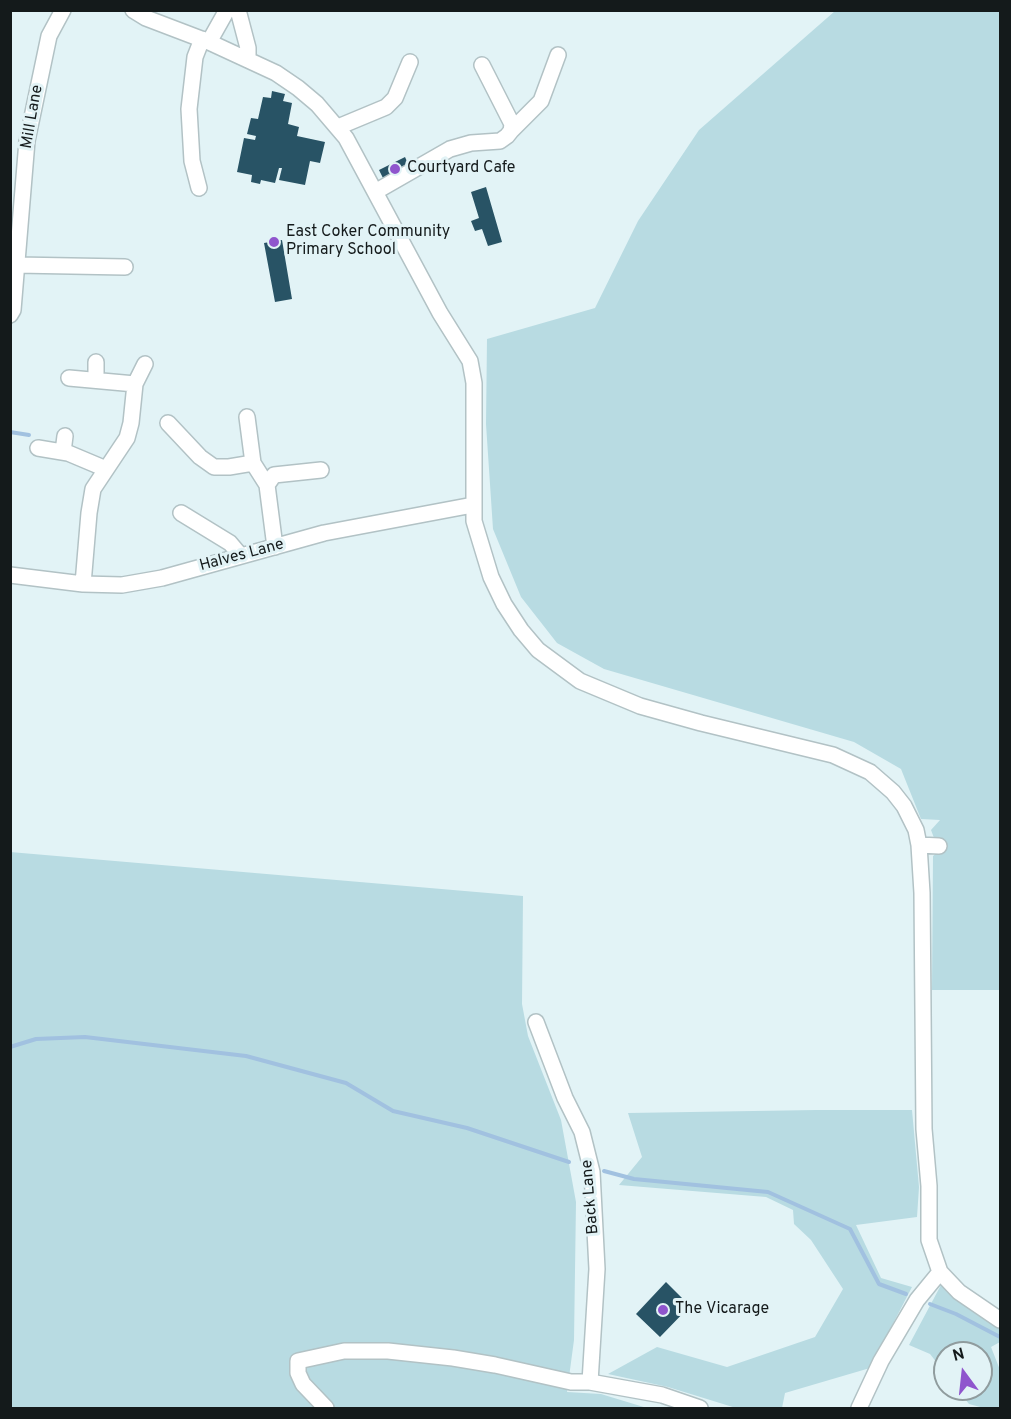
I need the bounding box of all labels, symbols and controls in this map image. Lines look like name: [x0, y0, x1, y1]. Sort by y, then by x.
street label: Mill Lane: [18, 84, 48, 150]
place label: Courtyard Cafe: [407, 159, 515, 179]
marker: Courtyard Cafe: [388, 162, 402, 176]
place label: East Coker Community Primary School: [286, 223, 450, 261]
marker: East Coker Community Primary School: [267, 235, 281, 249]
street label: Halves Lane: [198, 536, 286, 576]
street label: Back Lane: [578, 1159, 604, 1235]
place label: The Vicarage: [675, 1300, 769, 1320]
marker: The Vicarage: [656, 1303, 670, 1317]
north arrow: [933, 1341, 993, 1401]
text: N: [951, 1344, 967, 1367]

